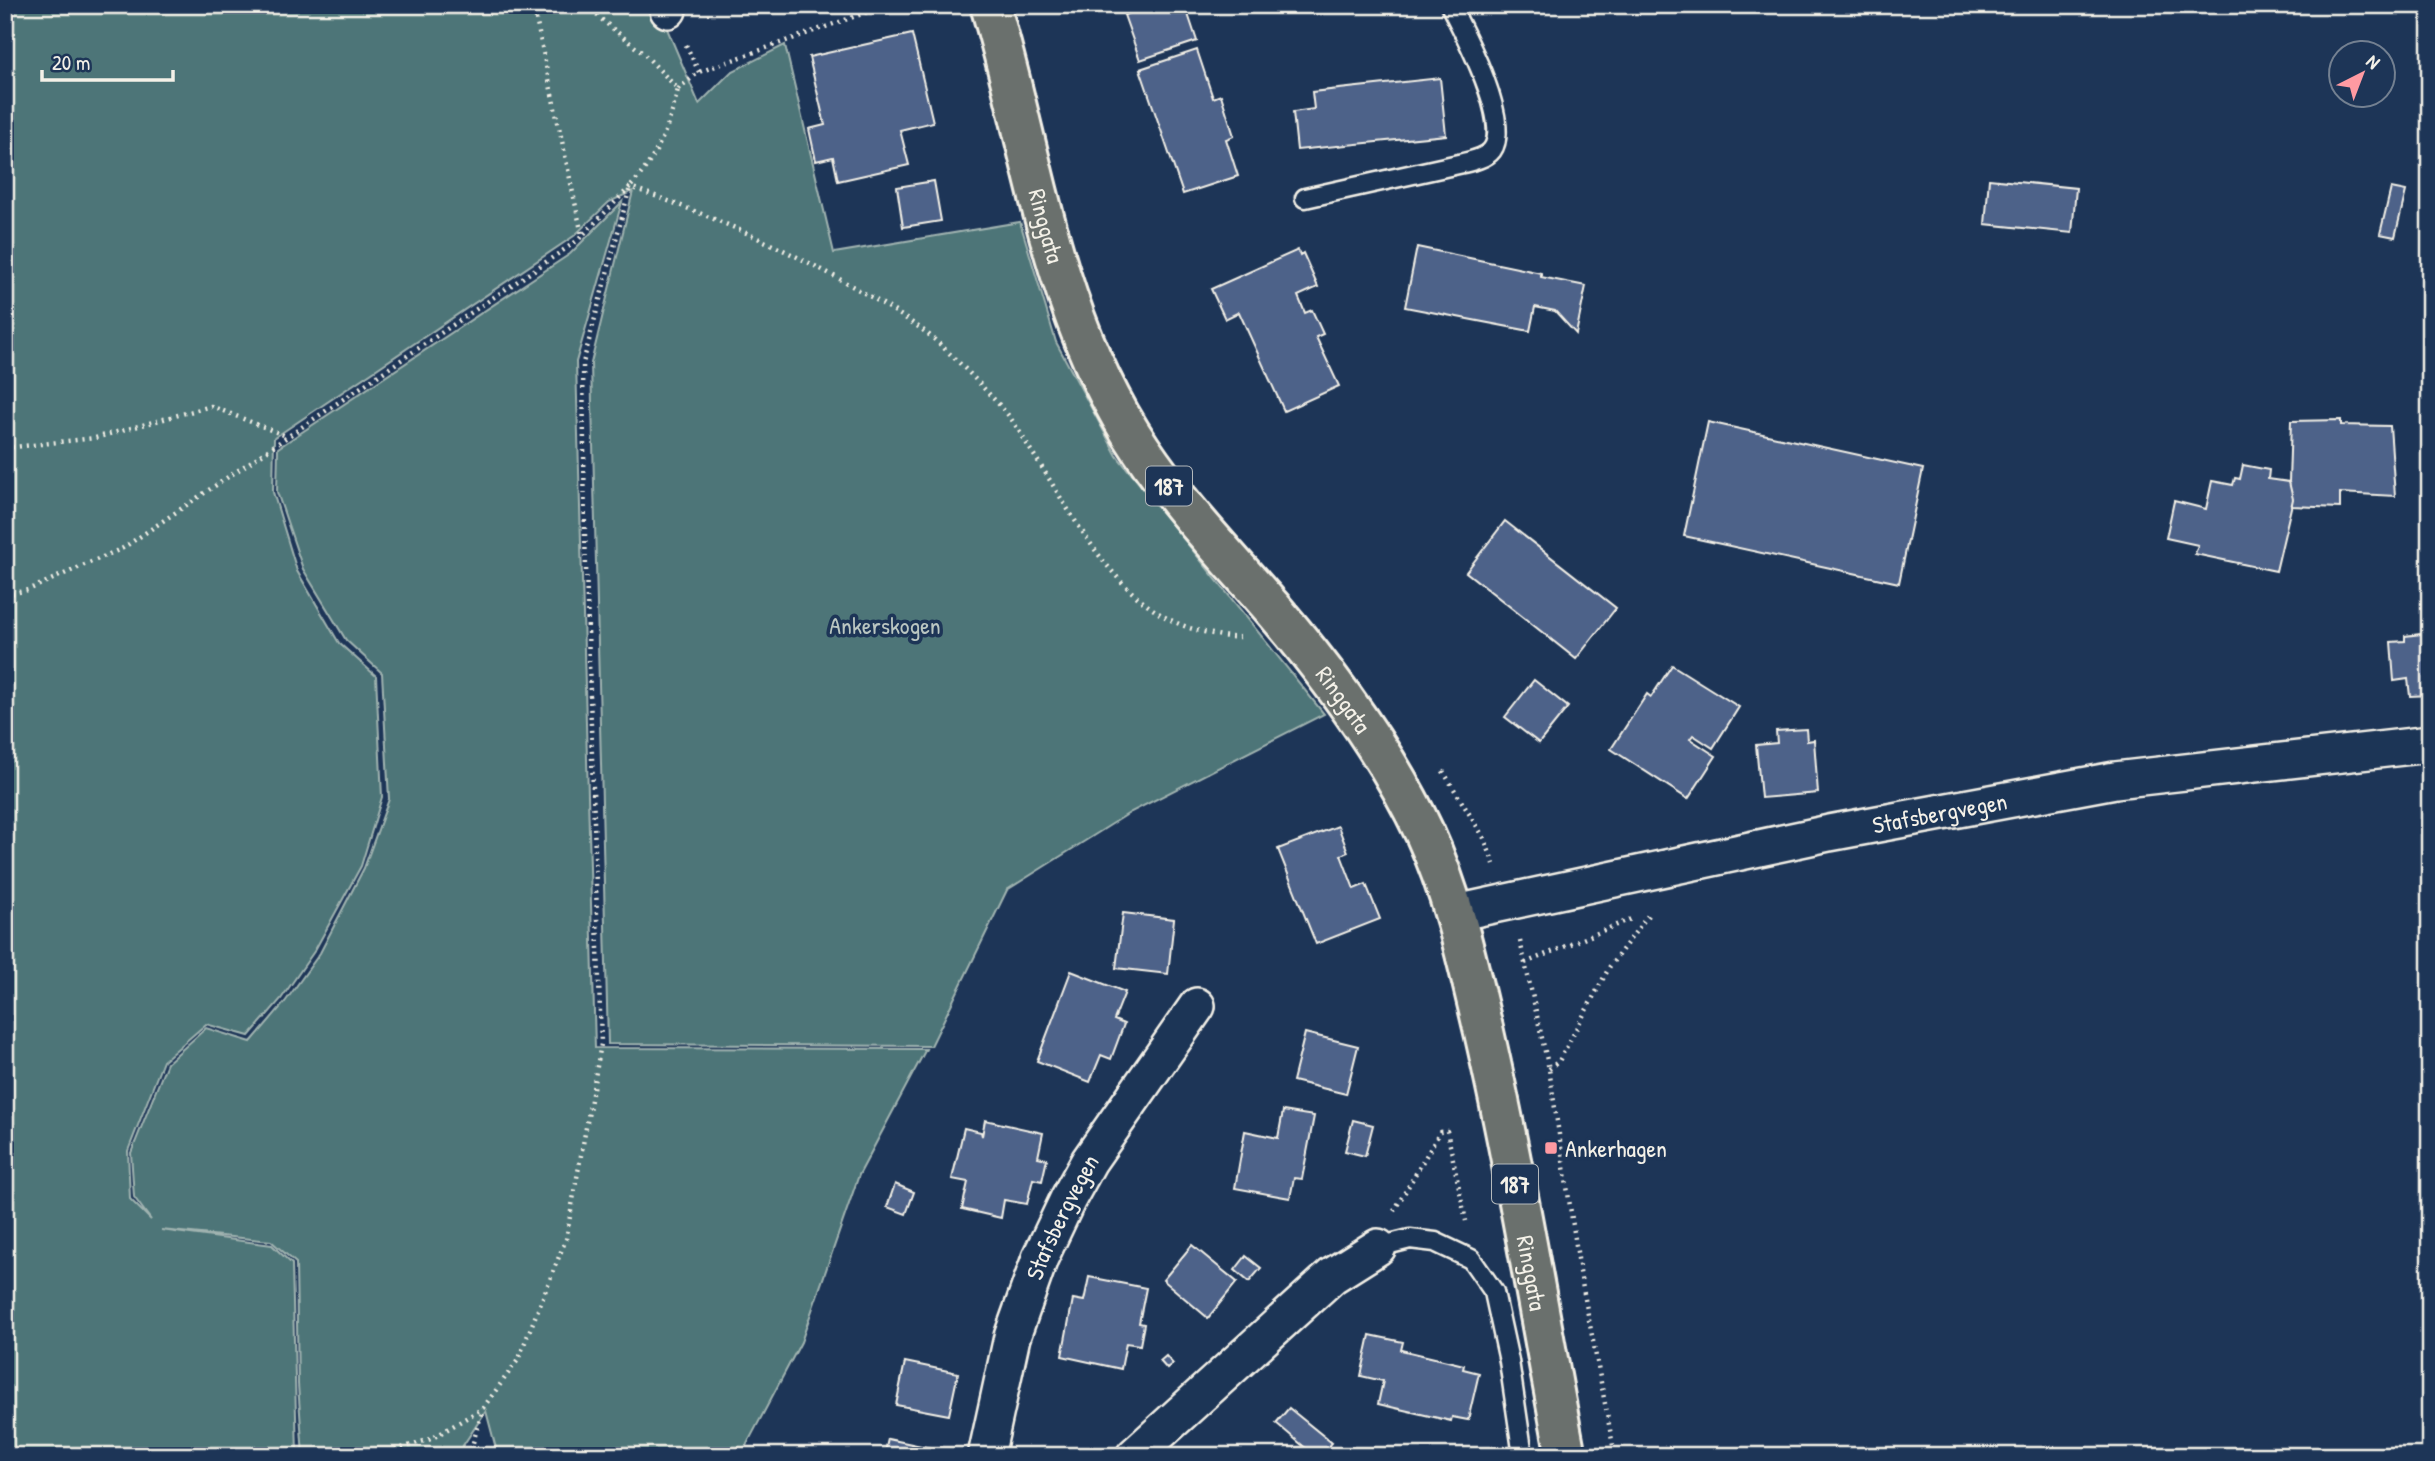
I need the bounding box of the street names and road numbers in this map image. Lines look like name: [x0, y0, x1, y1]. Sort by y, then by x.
street label: Ringgata: [1021, 185, 1072, 267]
road number: 187: [1146, 466, 1192, 506]
street label: Ringgata: [1309, 659, 1379, 739]
street label: Stafsbergvegen: [1870, 784, 2010, 841]
street label: Stafsbergvegen: [1018, 1147, 1105, 1284]
road number: 187: [1492, 1164, 1538, 1204]
street label: Ringgata: [1510, 1233, 1555, 1313]

